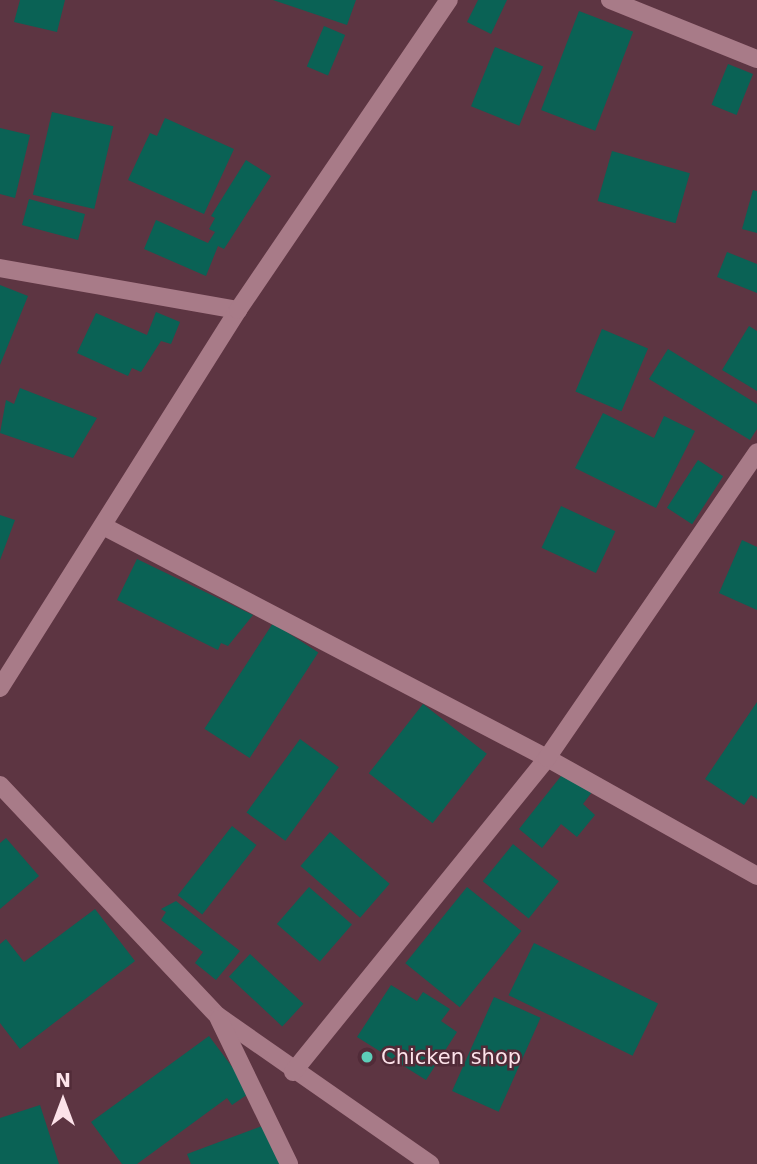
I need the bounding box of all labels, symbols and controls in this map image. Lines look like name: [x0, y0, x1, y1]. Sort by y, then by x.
place label: Chicken shop: [381, 1044, 521, 1070]
marker: Chicken shop: [359, 1049, 375, 1065]
north arrow: [28, 1066, 98, 1136]
text: N: [55, 1069, 71, 1091]

